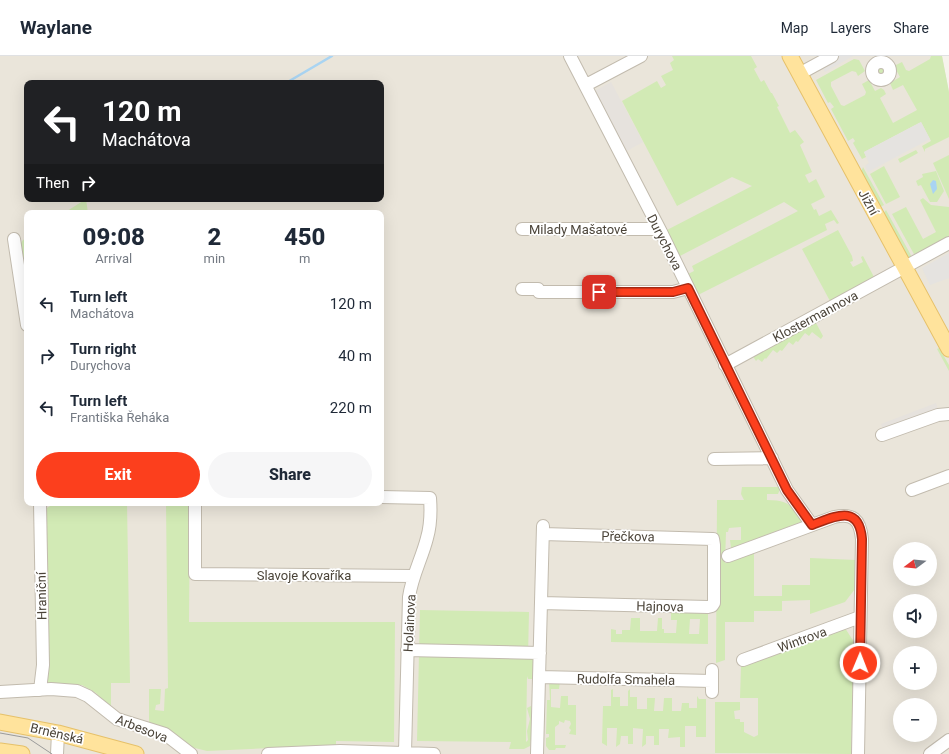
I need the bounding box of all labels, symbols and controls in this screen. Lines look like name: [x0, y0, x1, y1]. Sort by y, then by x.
text: Waylane: [20, 16, 92, 39]
text: Map: [781, 20, 808, 36]
text: Layers: [830, 20, 871, 36]
text: Share: [893, 20, 929, 36]
text: 120 m: [102, 95, 181, 128]
icon: left: [36, 96, 88, 148]
text: Machátova: [102, 129, 191, 150]
icon: right: [77, 172, 99, 194]
text: Then: [36, 174, 69, 192]
street label: Jižní: [855, 187, 882, 218]
street label: Durychova: [644, 212, 685, 273]
street label: Milady Mašatové: [529, 222, 627, 237]
text: 09:08: [83, 223, 145, 251]
text: 2: [207, 223, 221, 251]
text: 450: [284, 223, 325, 251]
text: Arrival: [95, 251, 132, 266]
text: min: [204, 251, 225, 266]
text: m: [299, 251, 310, 266]
pin: [582, 275, 616, 309]
icon: arrive: [588, 281, 610, 303]
text: Turn left: [70, 288, 127, 306]
street label: Klostermannova: [770, 288, 860, 345]
icon: left: [36, 293, 58, 315]
text: 120 m: [330, 295, 372, 313]
text: Machátova: [70, 306, 134, 321]
text: Turn right: [70, 340, 136, 358]
icon: right: [36, 345, 58, 367]
text: 40 m: [338, 347, 372, 365]
text: Durychova: [70, 358, 131, 373]
text: Turn left: [70, 392, 127, 410]
icon: left: [36, 397, 58, 419]
text: 220 m: [330, 399, 372, 417]
text: Františka Řeháka: [70, 410, 169, 425]
button: Exit: [36, 452, 200, 498]
button: Share: [208, 452, 372, 498]
street label: Přečkova: [601, 529, 655, 544]
north arrow: [893, 542, 937, 586]
map controls: [893, 542, 937, 742]
street label: Slavoje Kovaříka: [257, 568, 351, 583]
street label: Hraniční: [34, 571, 49, 620]
street label: Holainova: [400, 594, 419, 652]
button: sound: [893, 594, 937, 638]
street label: Hajnova: [636, 599, 684, 614]
street label: Wintrova: [776, 624, 829, 655]
position arrow: [839, 642, 881, 684]
button: +: [893, 646, 937, 690]
street label: Rudolfa Smahela: [577, 671, 675, 688]
button: −: [893, 698, 937, 742]
street label: Arbesova: [114, 712, 170, 745]
street label: Brněnská: [29, 720, 85, 747]

